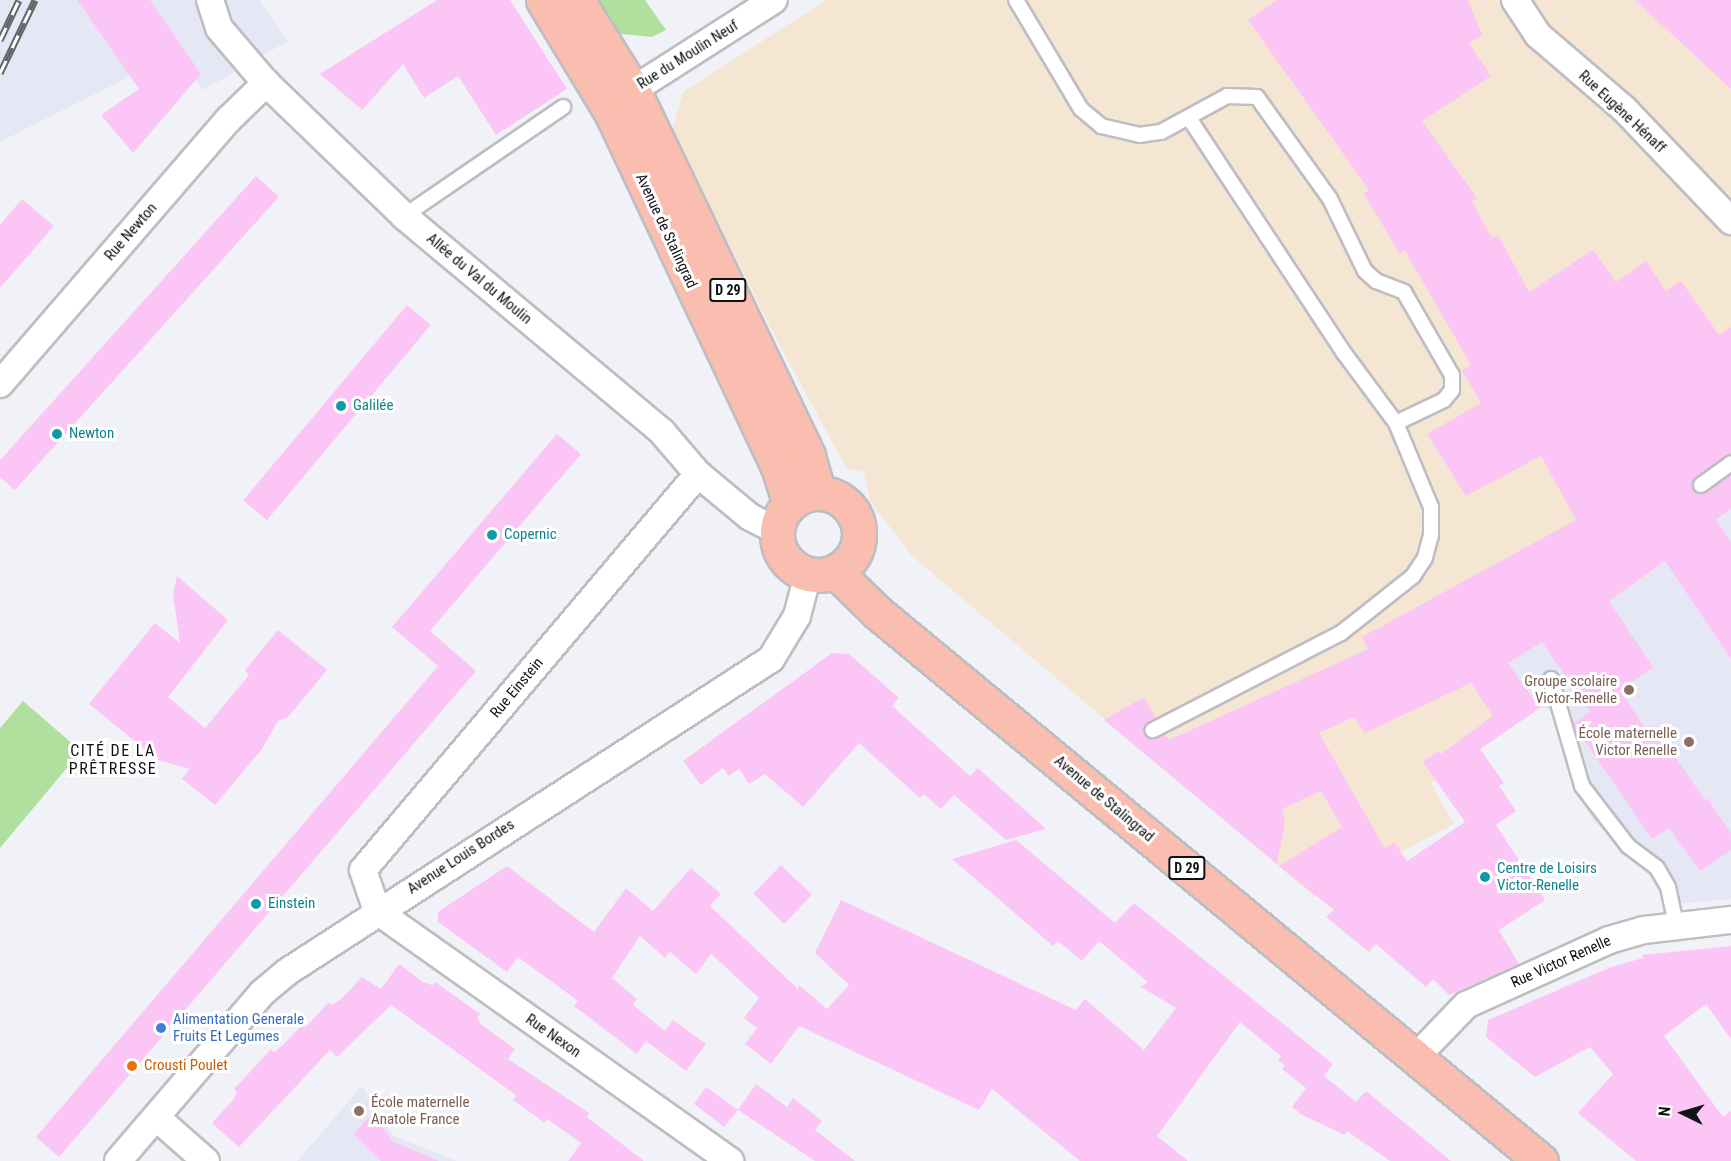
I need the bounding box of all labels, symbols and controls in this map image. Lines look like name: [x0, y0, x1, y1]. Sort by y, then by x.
street label: Rue du Moulin Neuf: [634, 17, 742, 93]
street label: Rue Eugène Hénaff: [1575, 67, 1669, 157]
street label: Avenue de Stalingrad: [632, 171, 700, 291]
street label: Rue Newton: [101, 199, 161, 265]
street label: Allée du Val du Moulin: [423, 230, 535, 328]
road number: D 29: [708, 279, 748, 301]
place label: Galilée: [353, 397, 393, 415]
marker: Galilée: [334, 399, 348, 413]
place label: Newton: [69, 425, 114, 443]
marker: Newton: [50, 427, 64, 441]
place label: Copernic: [504, 526, 557, 544]
marker: Copernic: [485, 528, 499, 542]
street label: Rue Einstein: [487, 654, 547, 722]
place label: Groupe scolaire Victor-Renelle: [1524, 672, 1617, 707]
marker: Groupe scolaire Victor-Renelle: [1622, 683, 1636, 697]
place label: École maternelle Victor Renelle: [1579, 724, 1677, 759]
marker: École maternelle Victor Renelle: [1682, 735, 1696, 749]
district label: CITÉ DE LA PRÊTRESSE: [69, 741, 157, 779]
street label: Avenue de Stalingrad: [1051, 752, 1157, 846]
street label: Avenue Louis Bordes: [404, 816, 518, 898]
road number: D 29: [1168, 857, 1206, 879]
place label: Centre de Loisirs Victor-Renelle: [1497, 859, 1597, 894]
marker: Centre de Loisirs Victor-Renelle: [1478, 870, 1492, 884]
place label: Einstein: [268, 895, 315, 913]
marker: Einstein: [249, 897, 263, 911]
street label: Rue Victor Renelle: [1508, 932, 1614, 992]
place label: Alimentation Generale Fruits Et Legumes: [173, 1010, 304, 1045]
street label: Rue Nexon: [522, 1010, 584, 1062]
marker: Alimentation Generale Fruits Et Legumes: [154, 1021, 168, 1035]
place label: Crousti Poulet: [144, 1057, 228, 1075]
marker: Crousti Poulet: [125, 1059, 139, 1073]
north arrow: [1653, 1083, 1713, 1143]
place label: École maternelle Anatole France: [371, 1093, 469, 1128]
marker: École maternelle Anatole France: [352, 1104, 366, 1118]
text: N: [1655, 1106, 1674, 1117]

